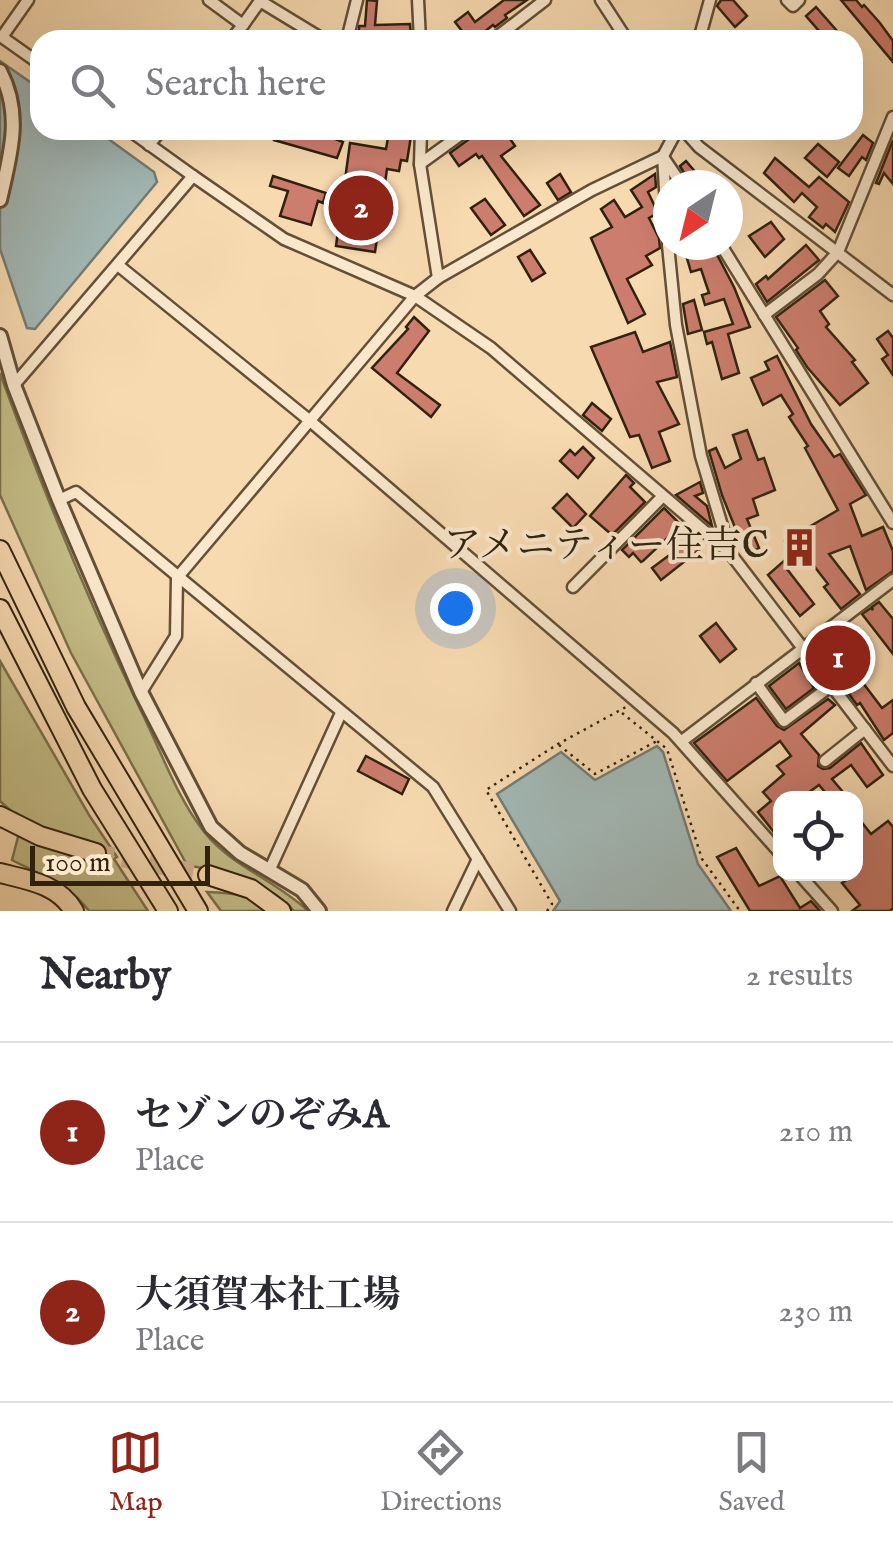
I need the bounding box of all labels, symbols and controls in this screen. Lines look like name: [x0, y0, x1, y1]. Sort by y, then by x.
search box: [30, 30, 863, 140]
icon: search: [65, 58, 120, 113]
text: Search here: [145, 61, 326, 109]
pin: 2: [328, 170, 394, 246]
north arrow: [653, 170, 743, 260]
place label: アメニティー住吉C: [443, 523, 769, 571]
building icon: アメニティー住吉C: [778, 526, 820, 568]
your location: [430, 583, 481, 634]
pin: 1: [806, 620, 870, 696]
map controls: [773, 791, 863, 881]
button: locate: [773, 791, 863, 881]
scale bar: [30, 841, 210, 886]
text: 100 m: [45, 846, 111, 881]
text: Nearby: [40, 950, 171, 1003]
text: 2 results: [746, 956, 853, 997]
text: セゾンのぞみA: [135, 1093, 389, 1141]
text: 1: [67, 1112, 78, 1153]
text: 210 m: [779, 1112, 853, 1153]
text: Place: [135, 1141, 205, 1182]
text: 大須賀本社工場: [135, 1273, 401, 1321]
text: 2: [65, 1292, 80, 1333]
text: 230 m: [779, 1292, 853, 1333]
text: Place: [135, 1321, 205, 1362]
tab: Map: [108, 1425, 163, 1520]
tab: Directions: [380, 1425, 502, 1520]
tab: Saved: [718, 1425, 785, 1520]

